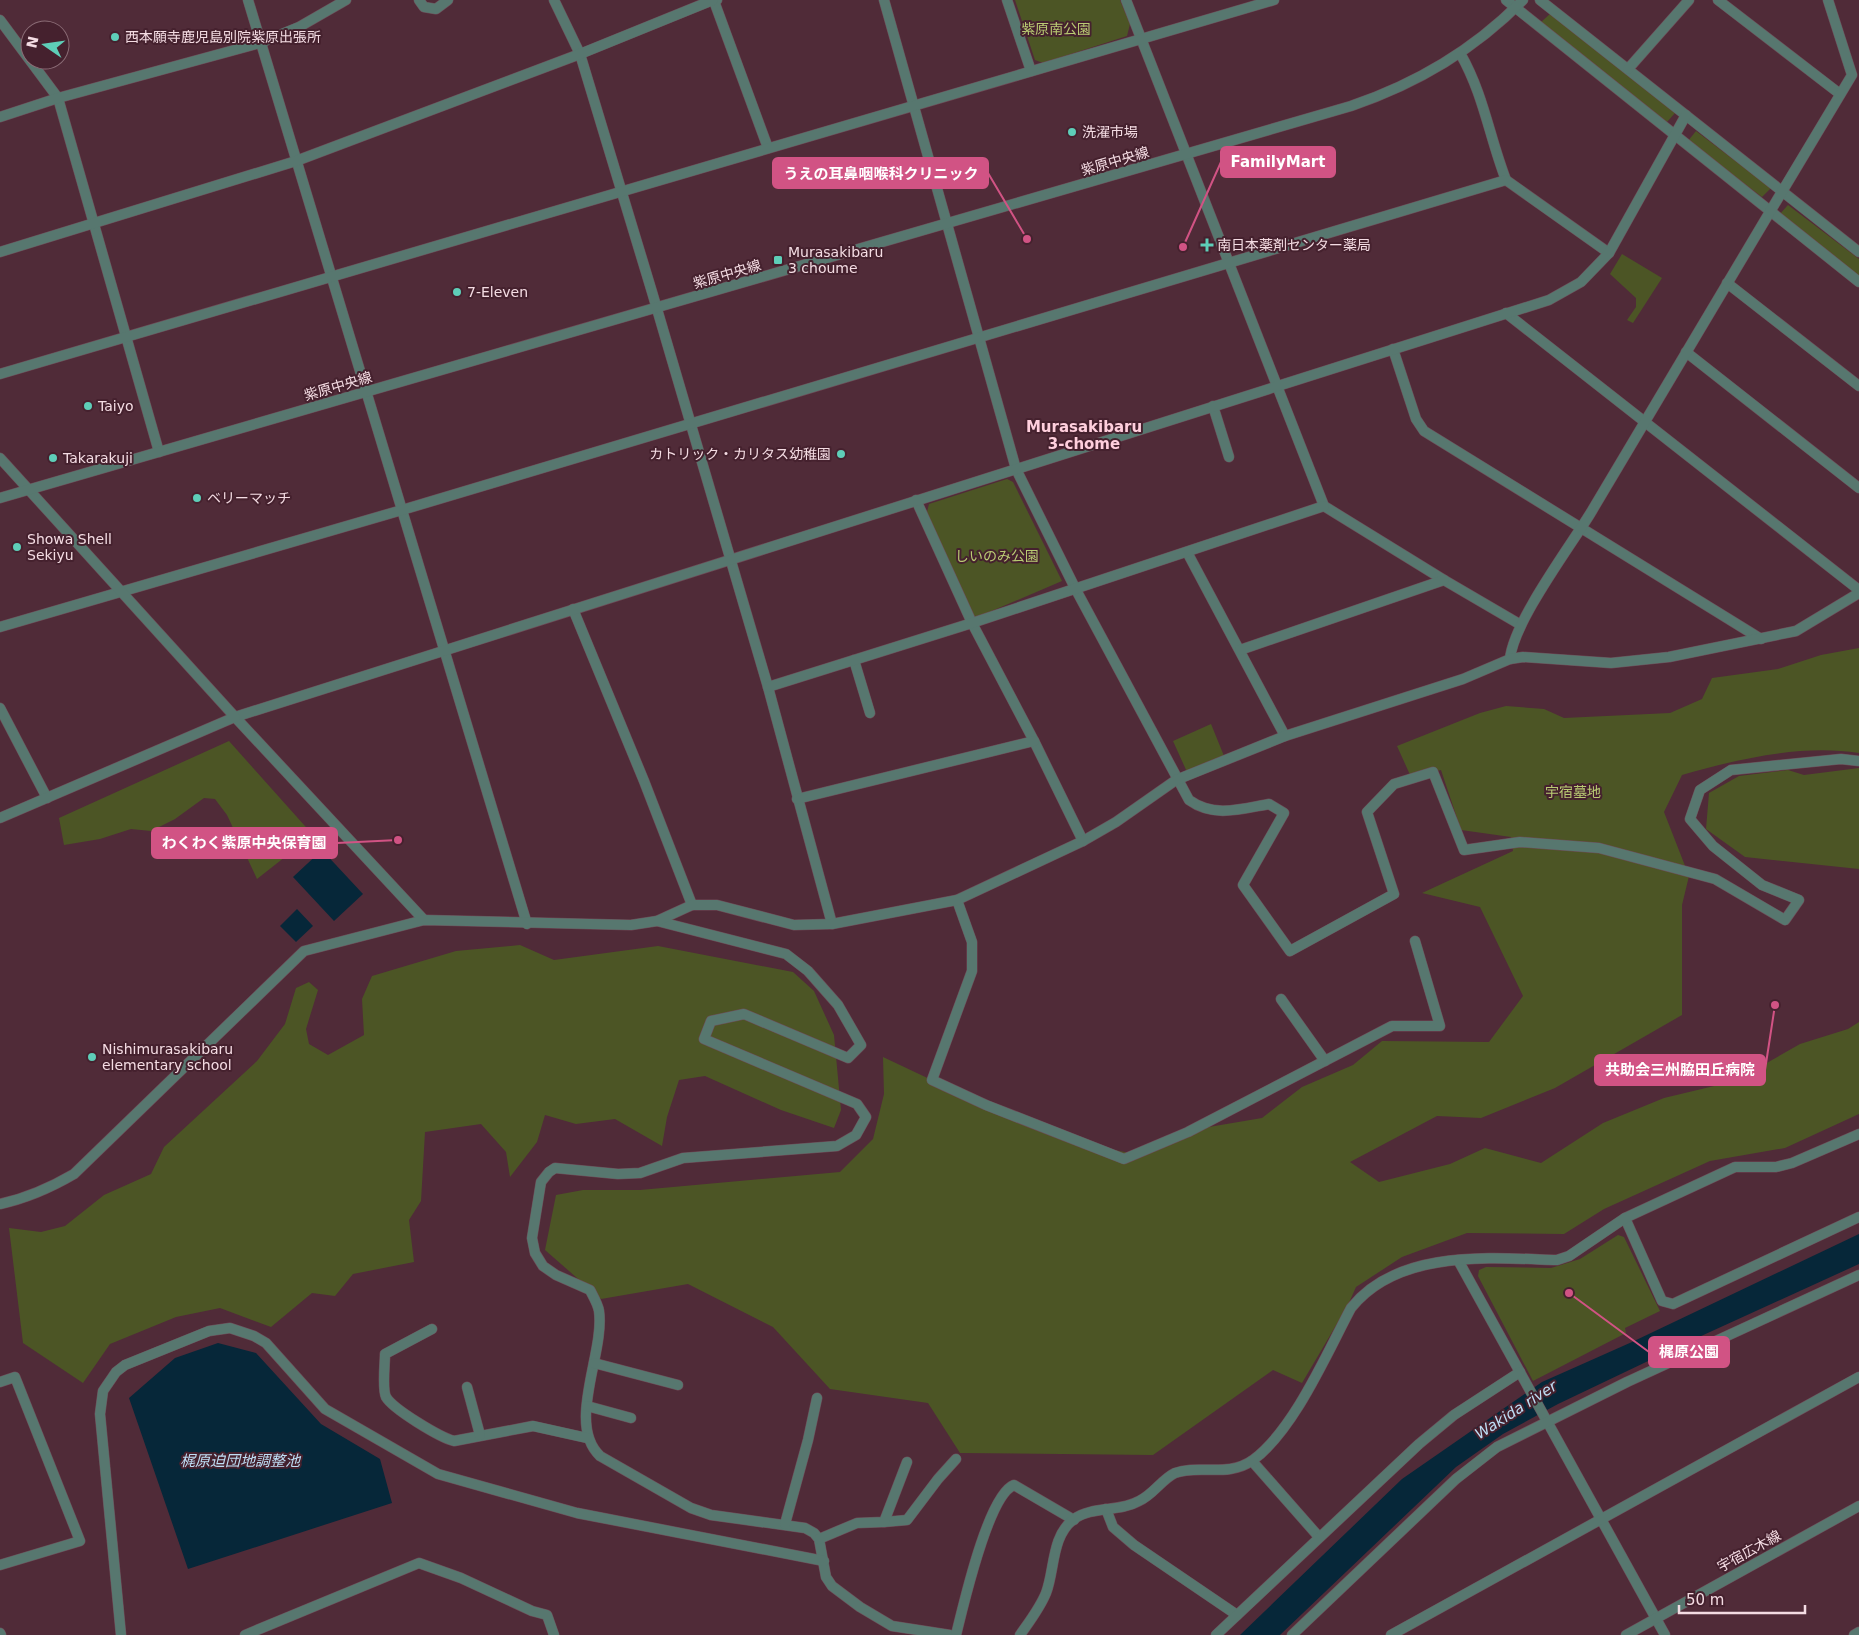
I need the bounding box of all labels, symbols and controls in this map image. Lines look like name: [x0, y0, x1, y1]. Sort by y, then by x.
north arrow: [20, 20, 70, 70]
park label: 紫原南公園: [1021, 21, 1091, 37]
place label: 西本願寺鹿児島別院紫原出張所: [125, 29, 321, 45]
marker: 西本願寺鹿児島別院紫原出張所: [109, 31, 121, 43]
text: N: [23, 35, 41, 50]
place label: 洗濯市場: [1082, 124, 1138, 140]
marker: 洗濯市場: [1066, 126, 1078, 138]
street label: 紫原中央線: [1079, 144, 1151, 178]
callout: FamilyMart: [1221, 147, 1335, 177]
text: FamilyMart: [1231, 153, 1325, 171]
callout: うえの耳鼻咽喉科クリニック: [773, 158, 988, 188]
text: うえの耳鼻咽喉科クリニック: [783, 165, 979, 183]
place label: 南日本薬剤センター薬局: [1217, 237, 1371, 253]
marker: 南日本薬剤センター薬局: [1201, 239, 1213, 251]
place label: Murasakibaru 3 choume: [788, 244, 883, 276]
marker: Murasakibaru 3 choume: [772, 254, 784, 266]
street label: 紫原中央線: [691, 257, 763, 291]
place label: 7-Eleven: [467, 284, 528, 300]
marker: 7-Eleven: [451, 286, 463, 298]
street label: 紫原中央線: [302, 369, 374, 403]
place label: Taiyo: [97, 398, 134, 414]
marker: Taiyo: [82, 400, 94, 412]
district label: Murasakibaru 3-chome: [1026, 418, 1142, 453]
place label: カトリック・カリタス幼稚園: [649, 446, 831, 462]
marker: カトリック・カリタス幼稚園: [835, 448, 847, 460]
place label: Takarakuji: [62, 450, 133, 466]
marker: Takarakuji: [47, 452, 59, 464]
place label: ベリーマッチ: [207, 490, 291, 506]
marker: ベリーマッチ: [191, 492, 203, 504]
place label: Showa Shell Sekiyu: [27, 531, 112, 563]
marker: Showa Shell Sekiyu: [11, 541, 23, 553]
park label: しいのみ公園: [955, 548, 1039, 564]
park label: 宇宿墓地: [1545, 784, 1601, 800]
callout: わくわく紫原中央保育園: [152, 828, 337, 858]
text: わくわく紫原中央保育園: [161, 834, 327, 852]
place label: Nishimurasakibaru elementary school: [102, 1041, 233, 1073]
marker: Nishimurasakibaru elementary school: [86, 1051, 98, 1063]
callout: 共助会三州脇田丘病院: [1595, 1055, 1765, 1085]
text: 共助会三州脇田丘病院: [1605, 1061, 1755, 1079]
callout: 梶原公園: [1649, 1337, 1729, 1367]
text: 梶原公園: [1659, 1343, 1719, 1361]
water label: Wakida river: [1472, 1376, 1561, 1443]
water label: 梶原迫団地調整池: [180, 1452, 302, 1470]
street label: 宇宿広木線: [1715, 1527, 1783, 1575]
scale bar: [1679, 1582, 1805, 1614]
text: 50 m: [1686, 1591, 1724, 1609]

